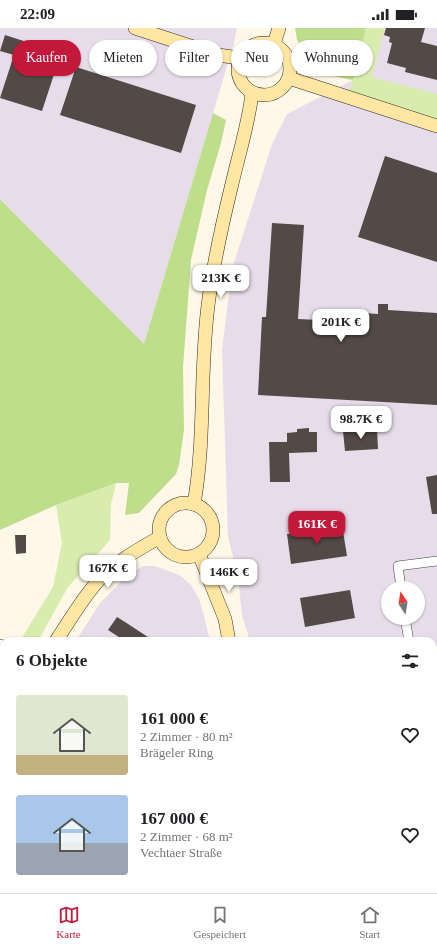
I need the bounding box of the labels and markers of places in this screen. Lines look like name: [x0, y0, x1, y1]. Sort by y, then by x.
pin: 213K €: [188, 265, 254, 299]
pin: 201K €: [308, 309, 374, 343]
pin: 98.7K €: [324, 406, 398, 440]
pin: 161K €: [284, 511, 350, 545]
pin: 167K €: [75, 555, 141, 589]
pin: 146K €: [196, 559, 262, 593]

